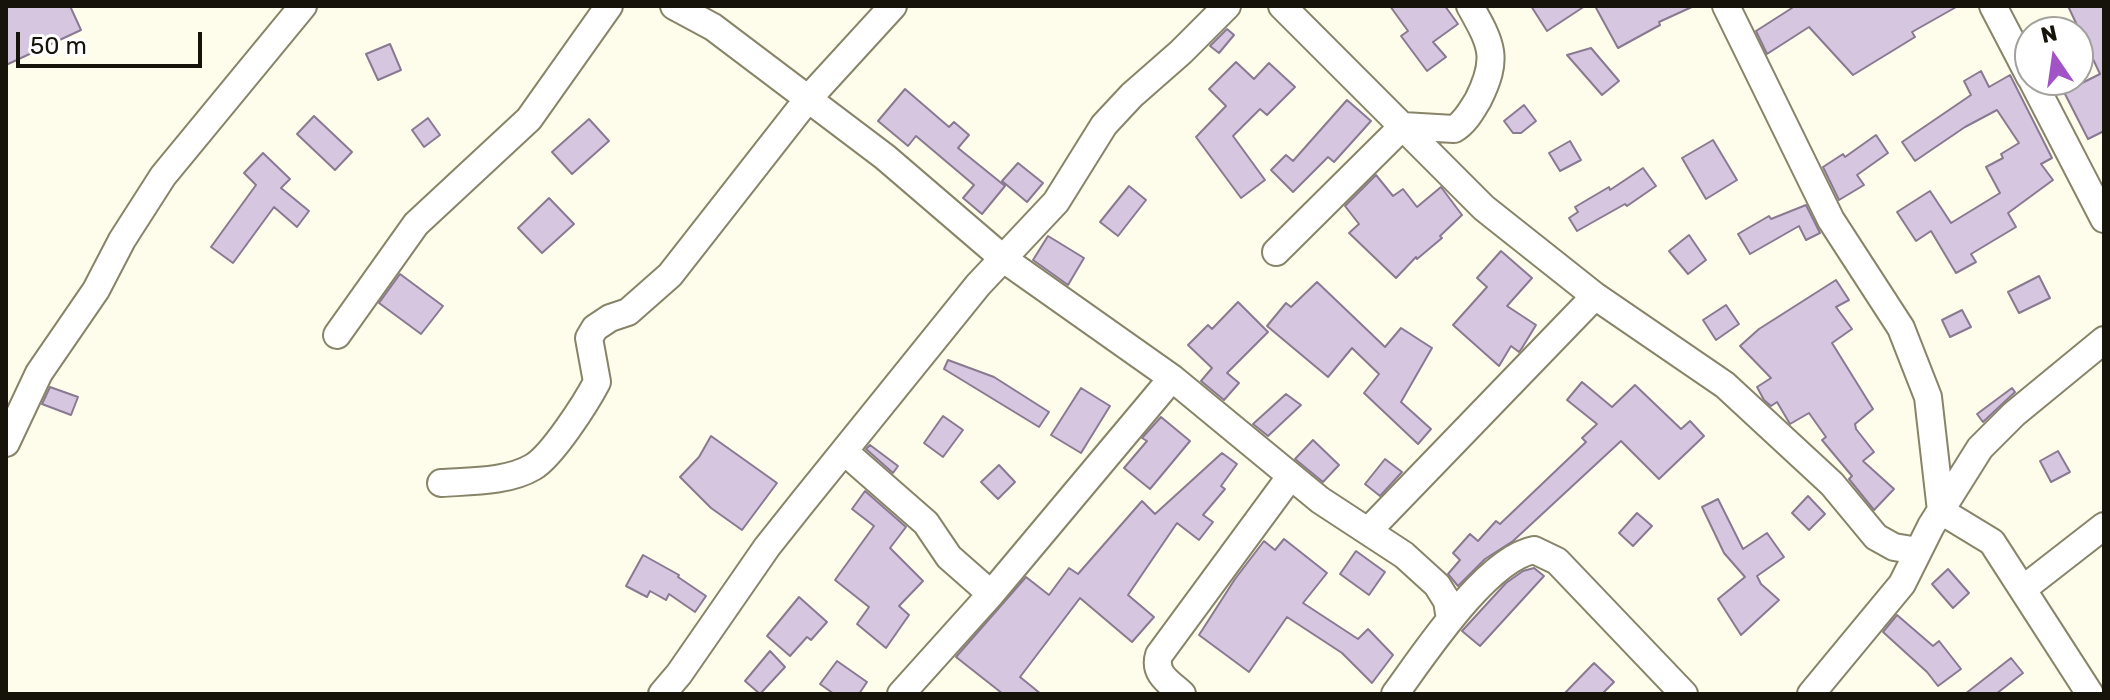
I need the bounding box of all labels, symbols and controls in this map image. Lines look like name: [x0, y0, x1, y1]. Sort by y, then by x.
scale bar: [20, 16, 206, 66]
north arrow: [2014, 16, 2094, 96]
text: N: [2038, 19, 2060, 49]
text: 50 m: [30, 32, 87, 60]

